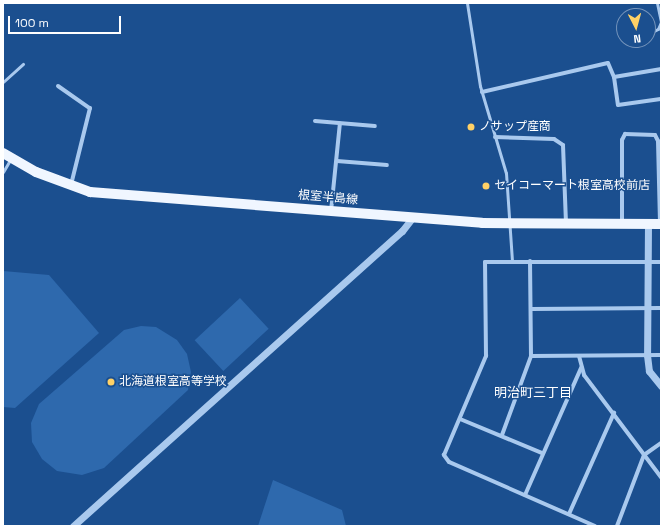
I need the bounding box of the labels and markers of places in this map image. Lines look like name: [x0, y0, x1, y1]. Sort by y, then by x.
place label: ノサップ産商: [479, 120, 551, 134]
marker: ノサップ産商: [466, 122, 476, 132]
place label: セイコーマート根室高校前店: [494, 179, 650, 193]
marker: セイコーマート根室高校前店: [481, 181, 491, 191]
place label: 北海道根室高等学校: [119, 375, 227, 389]
marker: 北海道根室高等学校: [106, 377, 116, 387]

